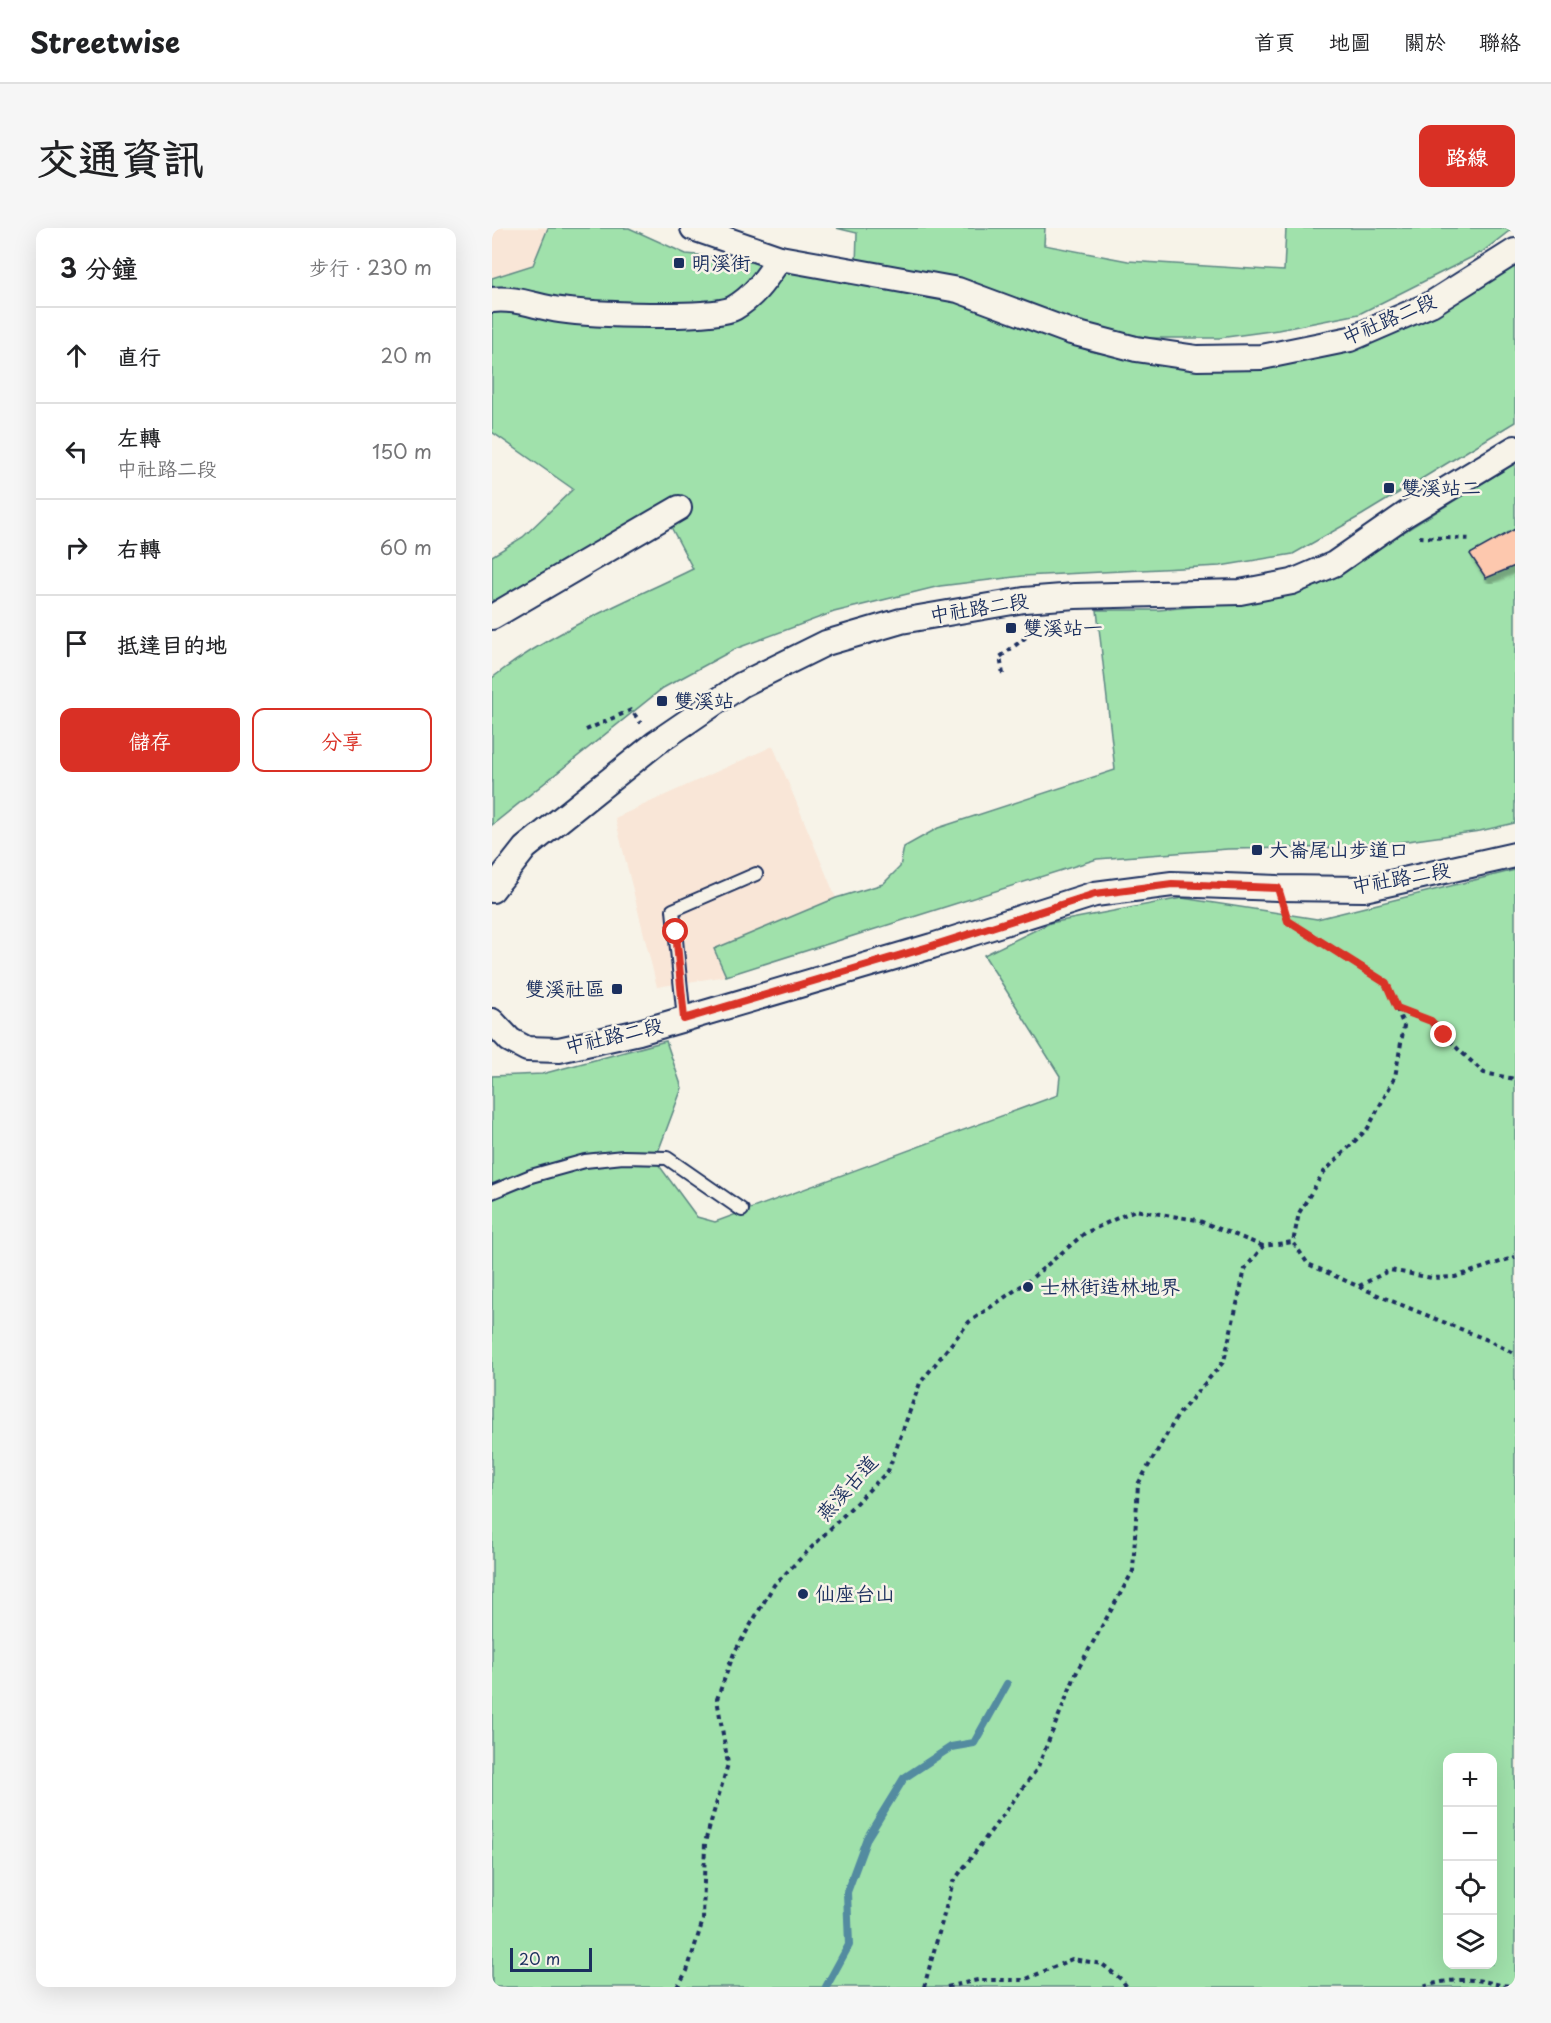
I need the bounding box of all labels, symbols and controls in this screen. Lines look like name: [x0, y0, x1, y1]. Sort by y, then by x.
text: Streetwise: [30, 20, 180, 63]
text: 首頁: [1254, 25, 1296, 57]
text: 地圖: [1329, 25, 1371, 57]
text: 關於: [1404, 25, 1446, 57]
text: 聯絡: [1479, 25, 1521, 57]
text: 交通資訊: [36, 125, 204, 188]
button: 路線: [1419, 125, 1515, 187]
place label: 明溪街: [691, 247, 751, 277]
text: 3 分鐘: [60, 248, 137, 287]
text: 步行 · 230 m: [309, 252, 432, 282]
marker: 明溪街: [672, 256, 686, 270]
street label: 中社路二段: [1337, 285, 1440, 351]
icon: ahead: [60, 339, 93, 372]
text: 直行: [117, 339, 161, 372]
text: 20 m: [380, 340, 432, 370]
text: 左轉: [117, 420, 161, 453]
icon: left: [60, 435, 93, 468]
text: 150 m: [372, 436, 432, 466]
text: 中社路二段: [117, 453, 217, 483]
place label: 雙溪站二: [1401, 472, 1481, 502]
marker: 雙溪站二: [1382, 481, 1396, 495]
icon: right: [60, 531, 93, 564]
text: 右轉: [117, 531, 161, 564]
text: 60 m: [380, 532, 432, 562]
street label: 中社路二段: [927, 584, 1031, 630]
place label: 雙溪站一: [1023, 612, 1103, 642]
marker: 雙溪站一: [1004, 621, 1018, 635]
icon: arrive: [60, 627, 93, 660]
text: 抵達目的地: [117, 627, 227, 660]
place label: 雙溪站: [674, 685, 734, 715]
marker: 雙溪站: [655, 694, 669, 708]
button: 儲存: [60, 708, 240, 772]
button: 分享: [252, 708, 432, 772]
place label: 大崙尾山步道口: [1269, 834, 1409, 864]
marker: 大崙尾山步道口: [1250, 843, 1264, 857]
street label: 中社路二段: [1349, 854, 1453, 900]
route start: [662, 918, 688, 944]
place label: 雙溪社區: [525, 973, 605, 1003]
marker: 雙溪社區: [610, 982, 624, 996]
street label: 中社路二段: [562, 1009, 666, 1061]
route end: [1430, 1021, 1456, 1047]
place label: 士林街造林地界: [1040, 1271, 1180, 1301]
marker: 士林街造林地界: [1021, 1280, 1035, 1294]
street label: 燕溪古道: [808, 1448, 884, 1527]
place label: 仙座台山: [815, 1578, 895, 1608]
marker: 仙座台山: [796, 1587, 810, 1601]
map controls: [1443, 1753, 1497, 1969]
button: +: [1443, 1753, 1497, 1807]
button: −: [1443, 1807, 1497, 1861]
button: locate: [1443, 1861, 1497, 1915]
button: layers: [1443, 1915, 1497, 1969]
scale bar: [510, 1945, 592, 1972]
text: 20 m: [519, 1946, 560, 1970]

